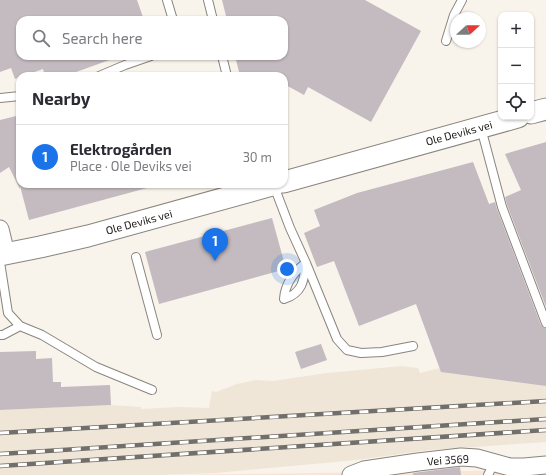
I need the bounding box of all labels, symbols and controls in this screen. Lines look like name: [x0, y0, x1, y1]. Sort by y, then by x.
north arrow: [450, 12, 486, 48]
map controls: [498, 12, 534, 120]
button: +: [498, 12, 534, 48]
search box: [16, 16, 288, 60]
icon: search: [30, 27, 52, 49]
text: Search here: [62, 29, 143, 47]
button: −: [498, 48, 534, 84]
button: locate: [498, 84, 534, 120]
text: Nearby: [32, 88, 90, 108]
street label: Ole Deviks vei: [424, 117, 494, 148]
text: Elektrogården: [70, 140, 172, 158]
text: 1: [42, 149, 48, 165]
text: 30 m: [243, 149, 272, 165]
text: Place · Ole Deviks vei: [70, 158, 192, 174]
street label: Ole Deviks vei: [104, 206, 174, 237]
pin: 1: [202, 228, 228, 261]
your location: [277, 259, 297, 279]
street label: Vei 3569: [427, 452, 469, 467]

